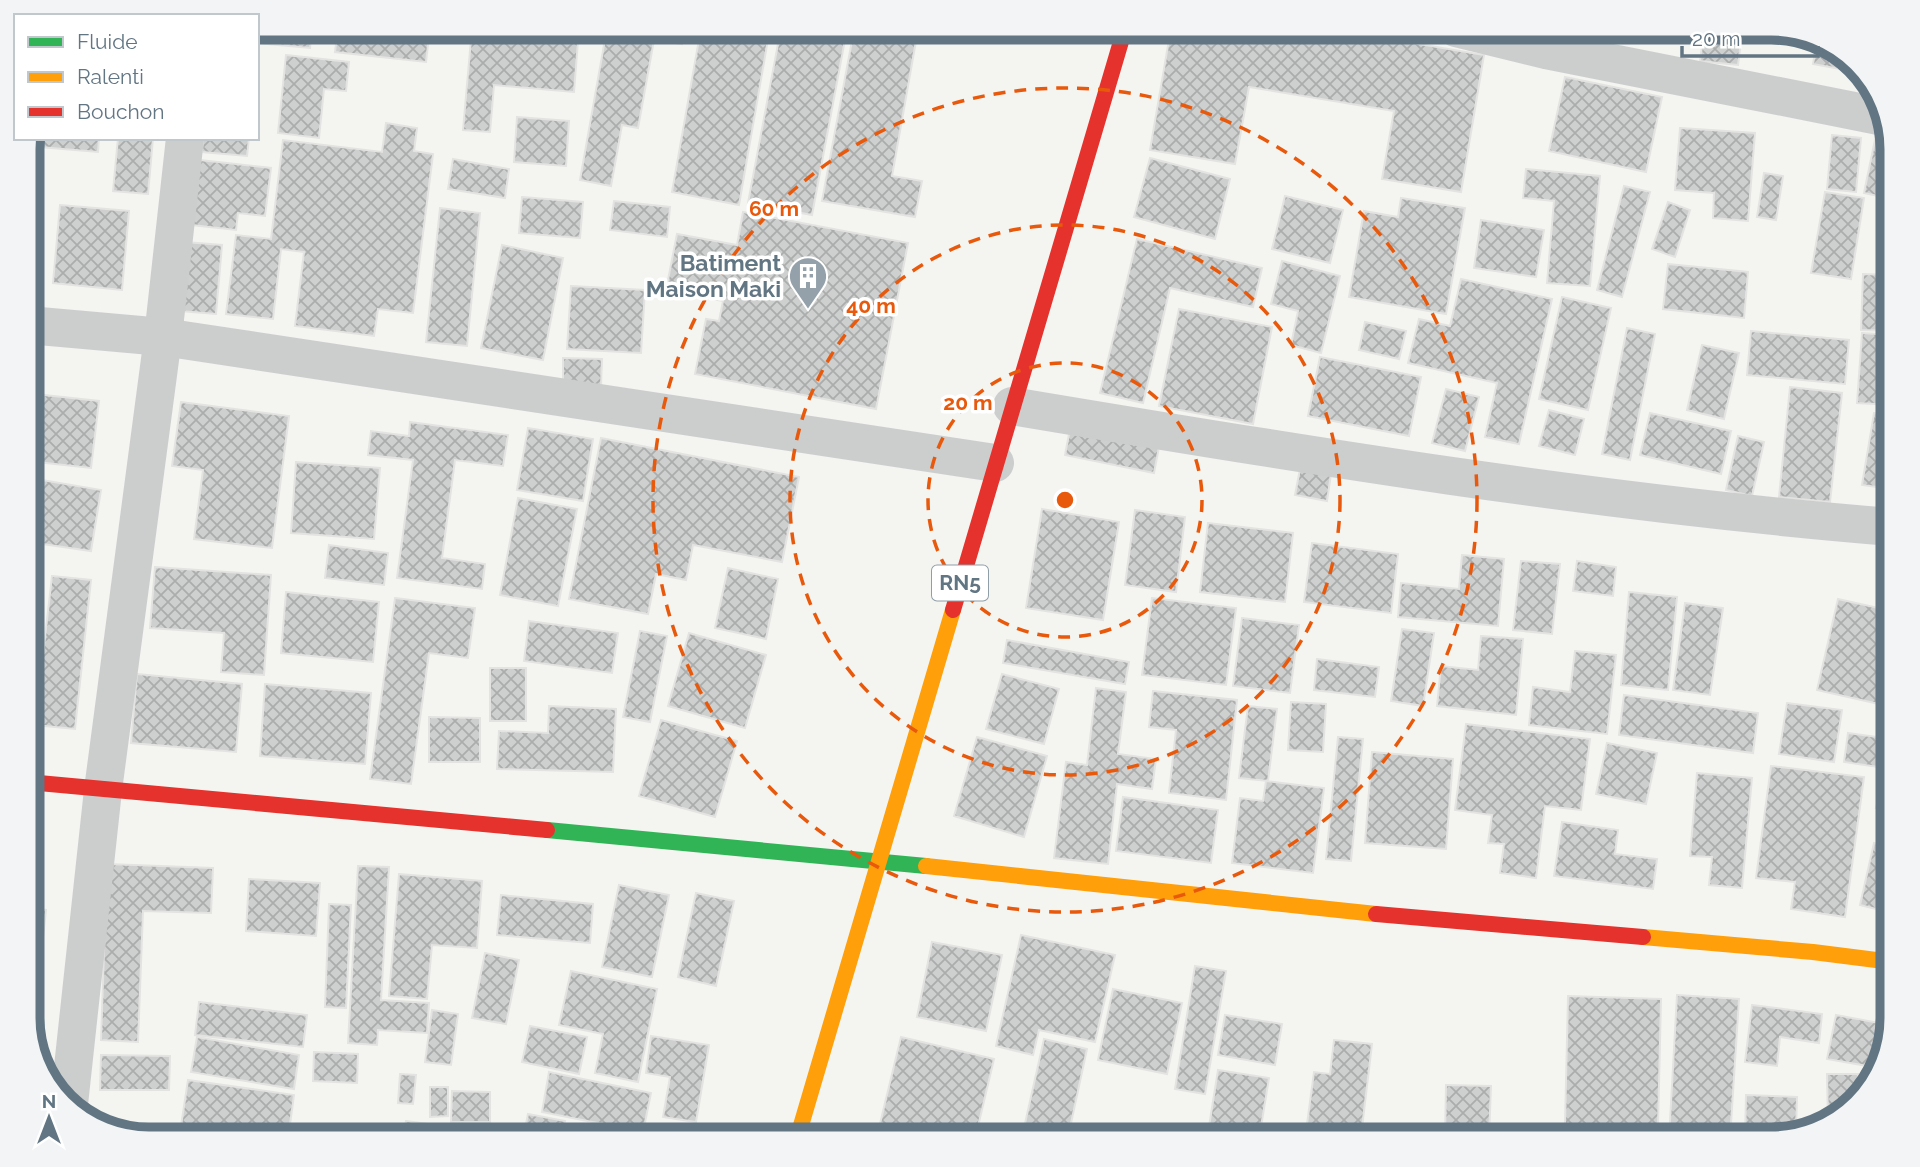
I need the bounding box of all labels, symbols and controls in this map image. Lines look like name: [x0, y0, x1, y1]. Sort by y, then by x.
legend: [14, 14, 259, 140]
scale bar: [1682, 14, 1818, 58]
text: 20 m: [1692, 26, 1740, 51]
text: Fluide: [77, 29, 138, 54]
text: Ralenti: [77, 64, 144, 89]
text: Bouchon: [77, 99, 164, 124]
text: 60 m: [749, 196, 799, 221]
place label: Batiment Maison Maki: [646, 249, 781, 302]
building icon: Batiment Maison Maki: [787, 255, 829, 310]
text: 40 m: [846, 293, 896, 318]
text: 20 m: [943, 390, 993, 415]
centre of rings: [1053, 488, 1077, 512]
road number: RN5: [932, 566, 988, 600]
north arrow: [14, 1083, 84, 1153]
text: N: [42, 1090, 56, 1112]

